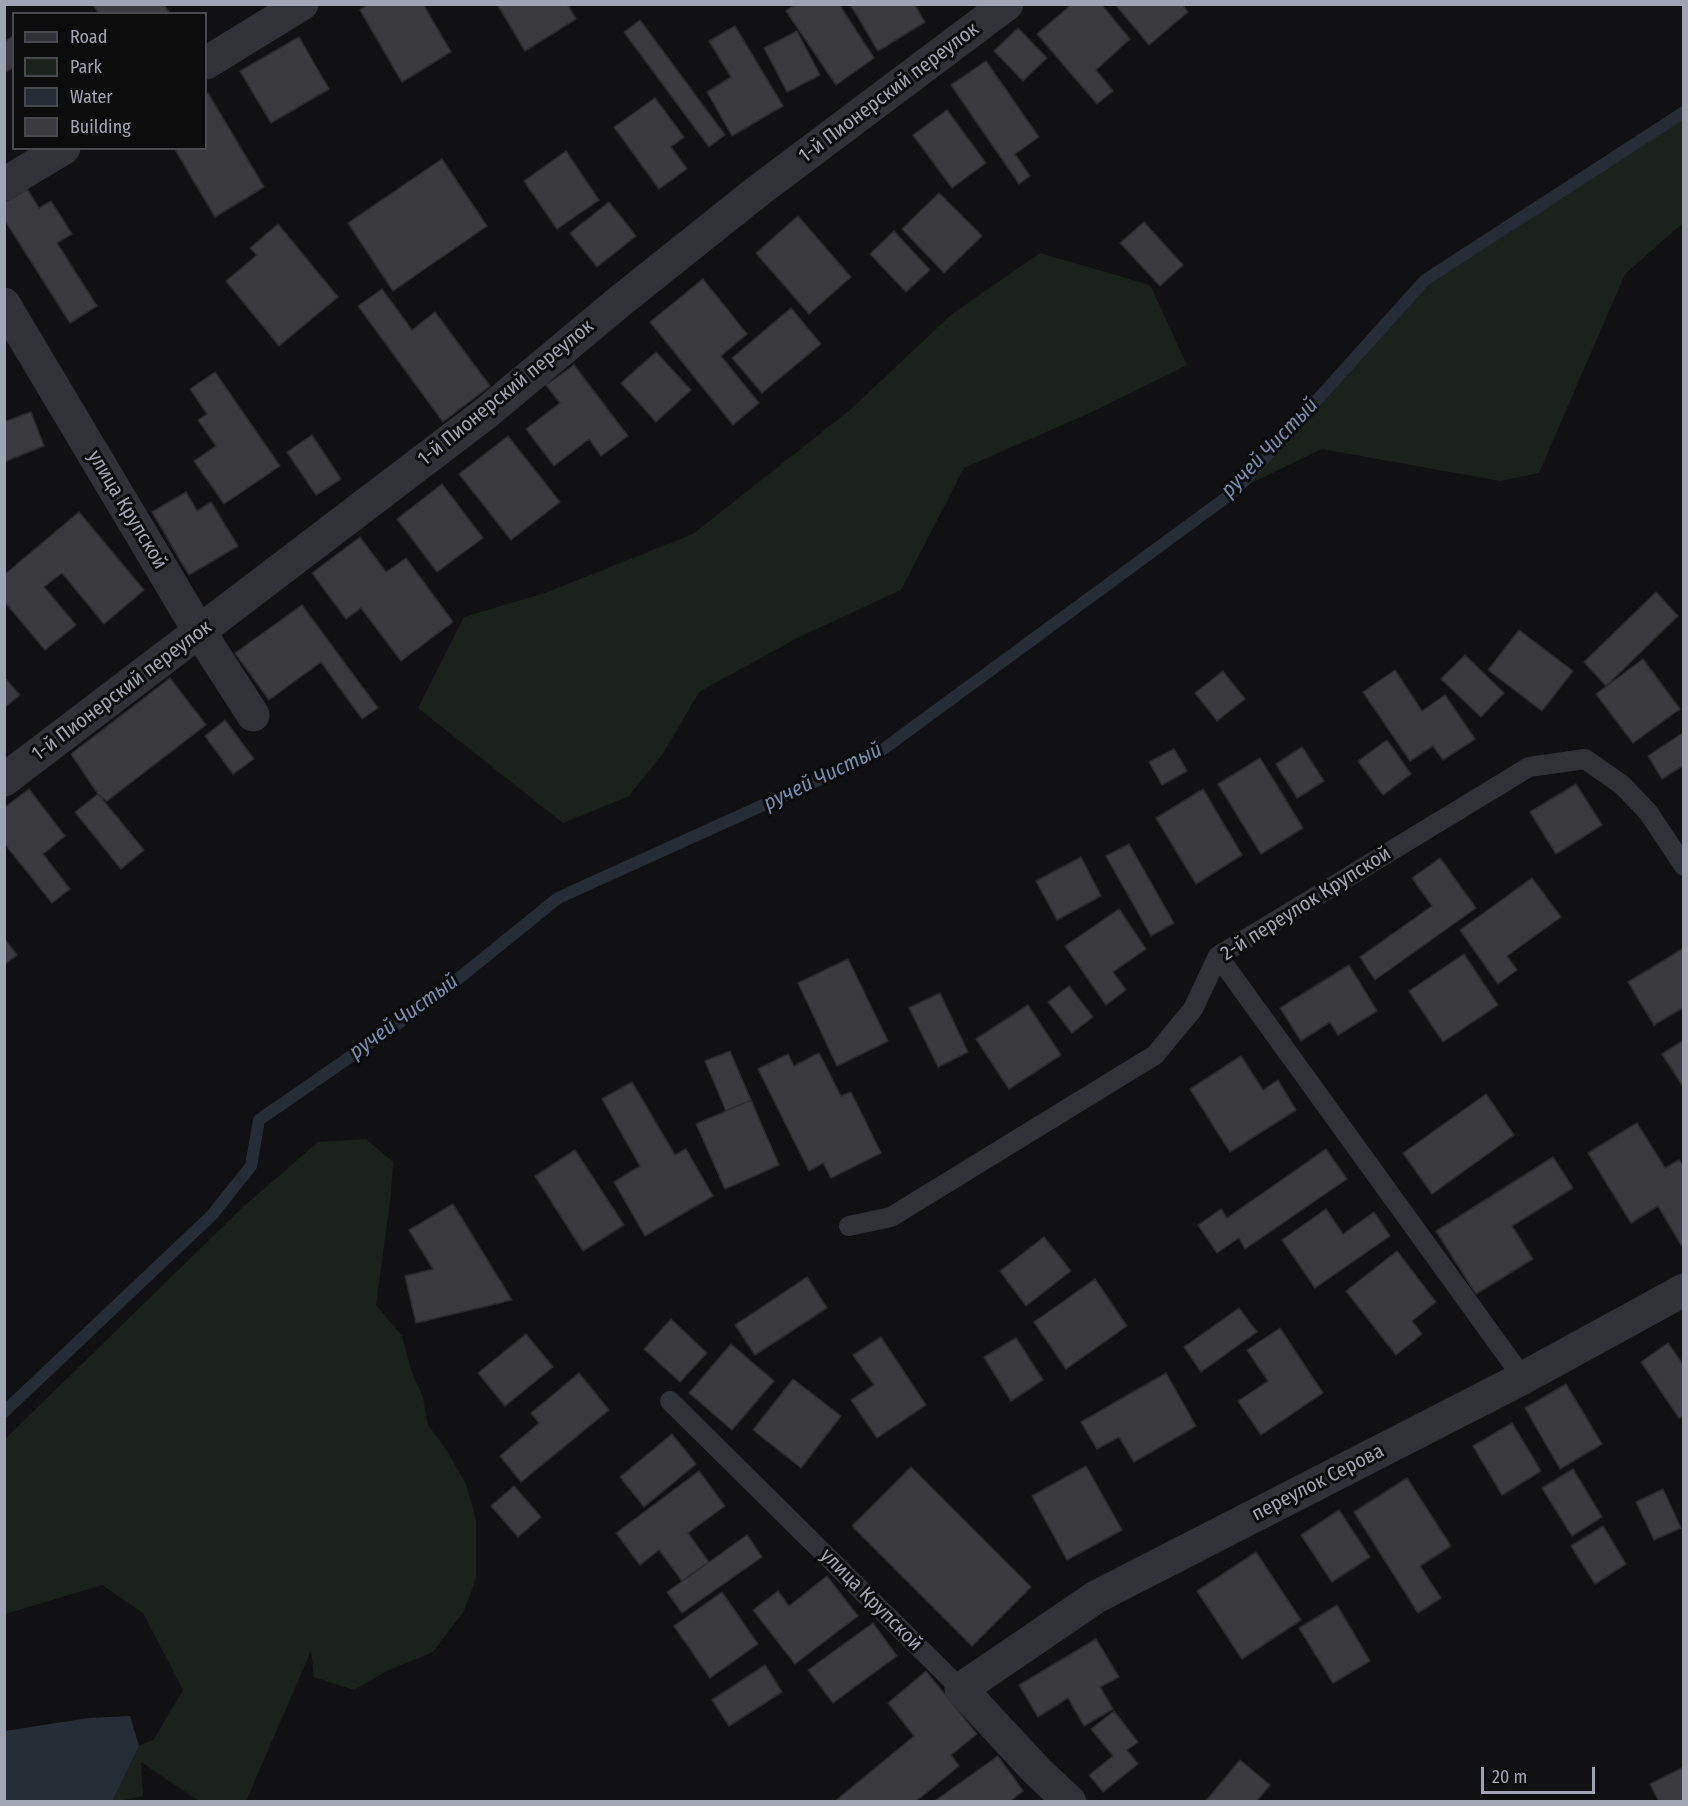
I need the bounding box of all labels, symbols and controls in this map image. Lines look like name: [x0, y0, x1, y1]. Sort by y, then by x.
legend: [12, 12, 207, 150]
street label: 1-й Пионерский переулок: [794, 18, 984, 168]
text: Road: [70, 26, 107, 48]
text: Park: [70, 56, 102, 78]
text: Water: [70, 86, 113, 108]
text: Building: [70, 116, 131, 138]
street label: 1-й Пионерский переулок: [413, 315, 599, 471]
water label: ручей Чистый: [1216, 393, 1324, 503]
street label: улица Крупской: [82, 446, 172, 574]
street label: 1-й Пионерский переулок: [27, 616, 217, 766]
water label: ручей Чистый: [760, 738, 886, 816]
street label: 2-й переулок Крупской: [1217, 842, 1395, 966]
water label: ручей Чистый: [345, 969, 463, 1065]
street label: переулок Серова: [1248, 1439, 1388, 1527]
street label: улица Крупской: [815, 1544, 927, 1656]
scale bar: [1484, 1755, 1598, 1793]
text: 20 m: [1492, 1766, 1527, 1788]

